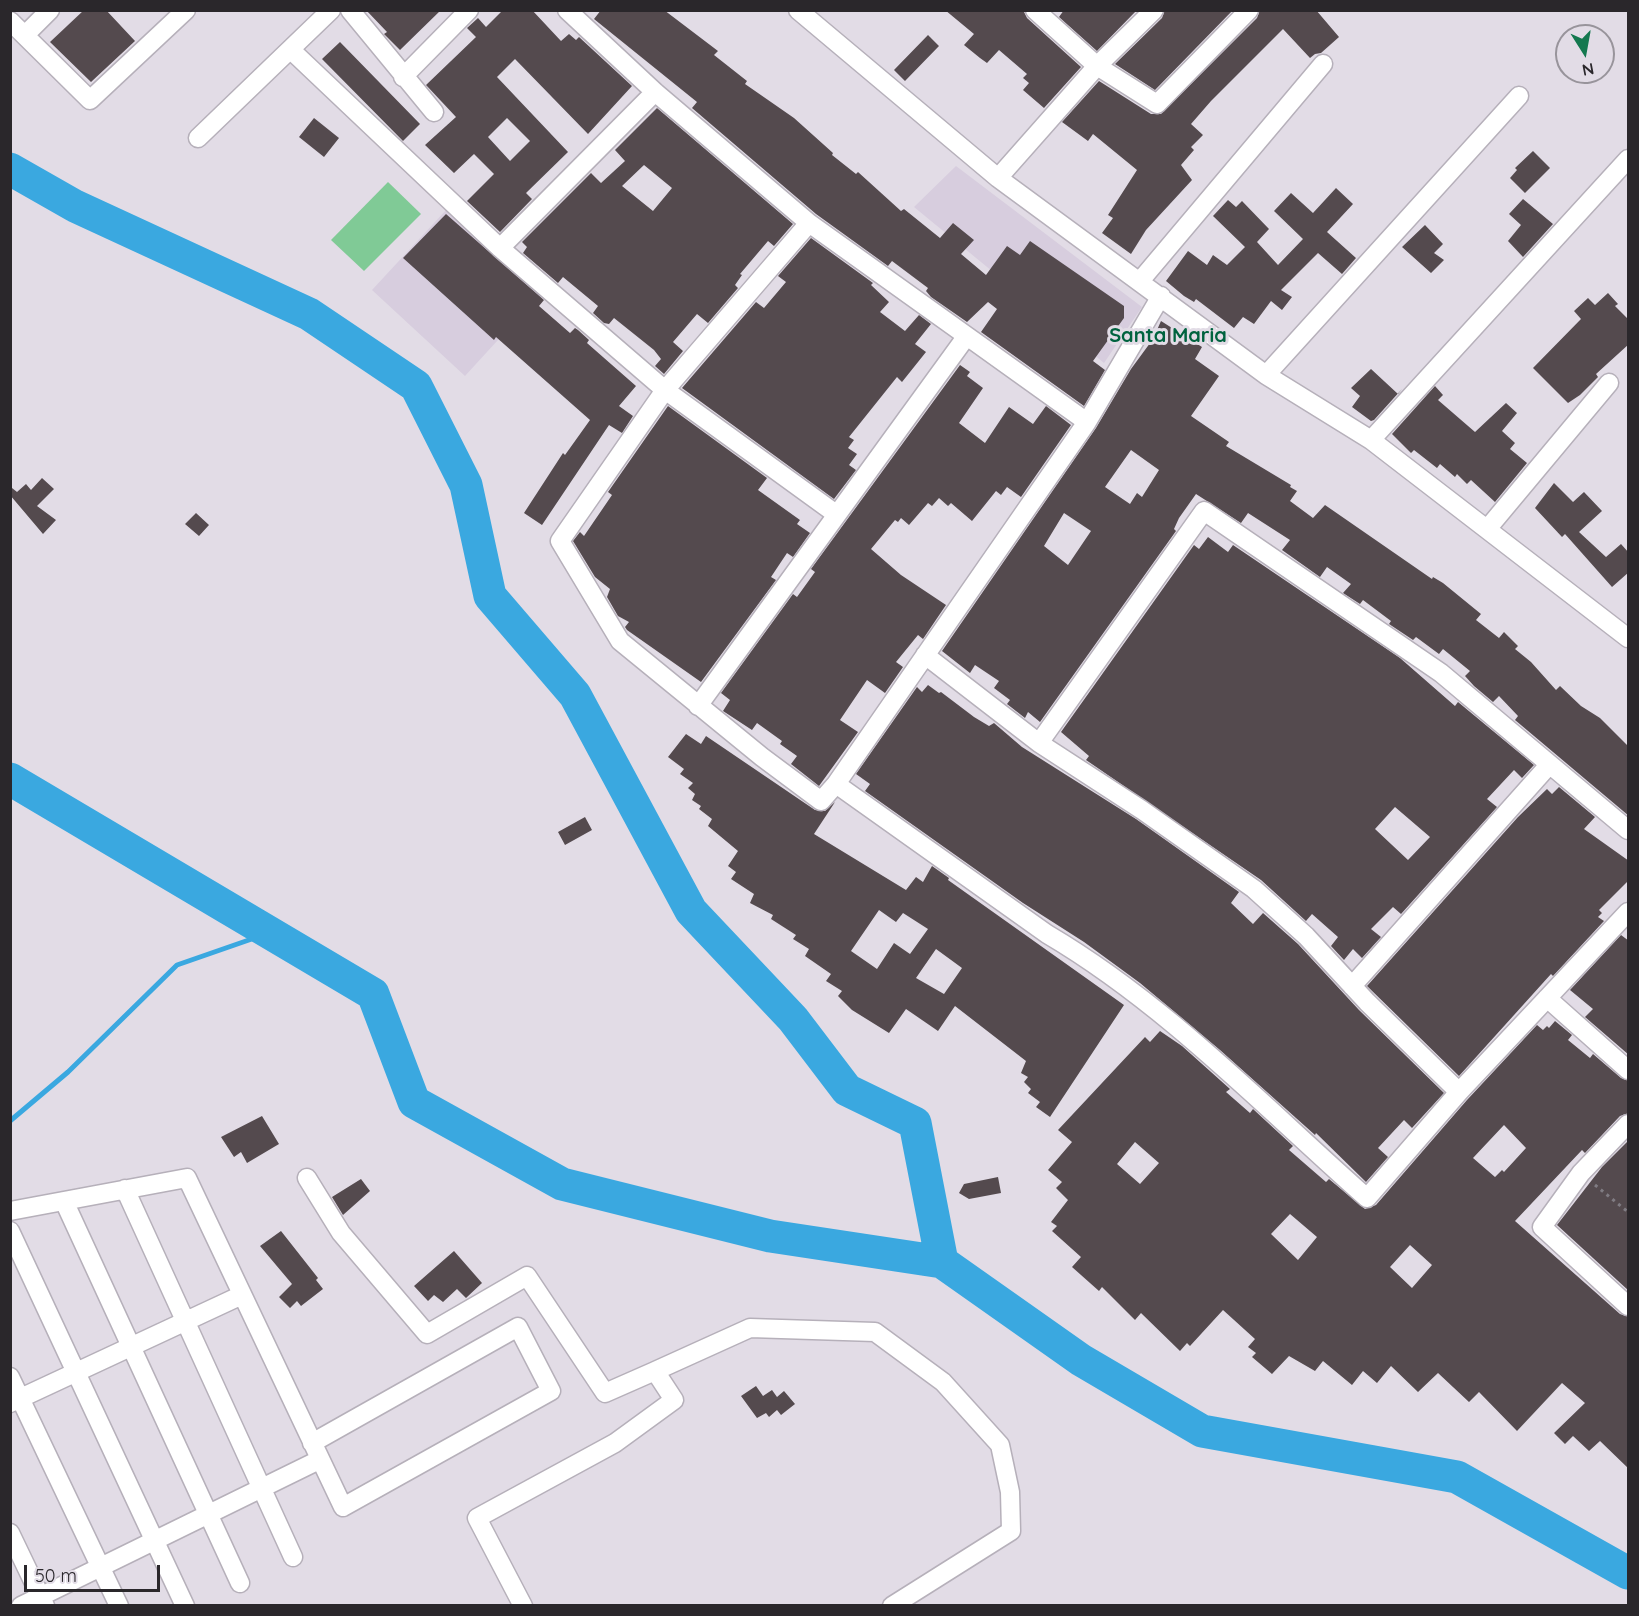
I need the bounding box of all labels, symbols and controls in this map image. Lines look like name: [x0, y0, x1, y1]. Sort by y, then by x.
north arrow: [1555, 24, 1615, 84]
text: N: [1580, 59, 1596, 81]
district label: Santa Maria: [1109, 324, 1227, 348]
scale bar: [27, 1553, 164, 1591]
text: 50 m: [35, 1564, 77, 1587]

